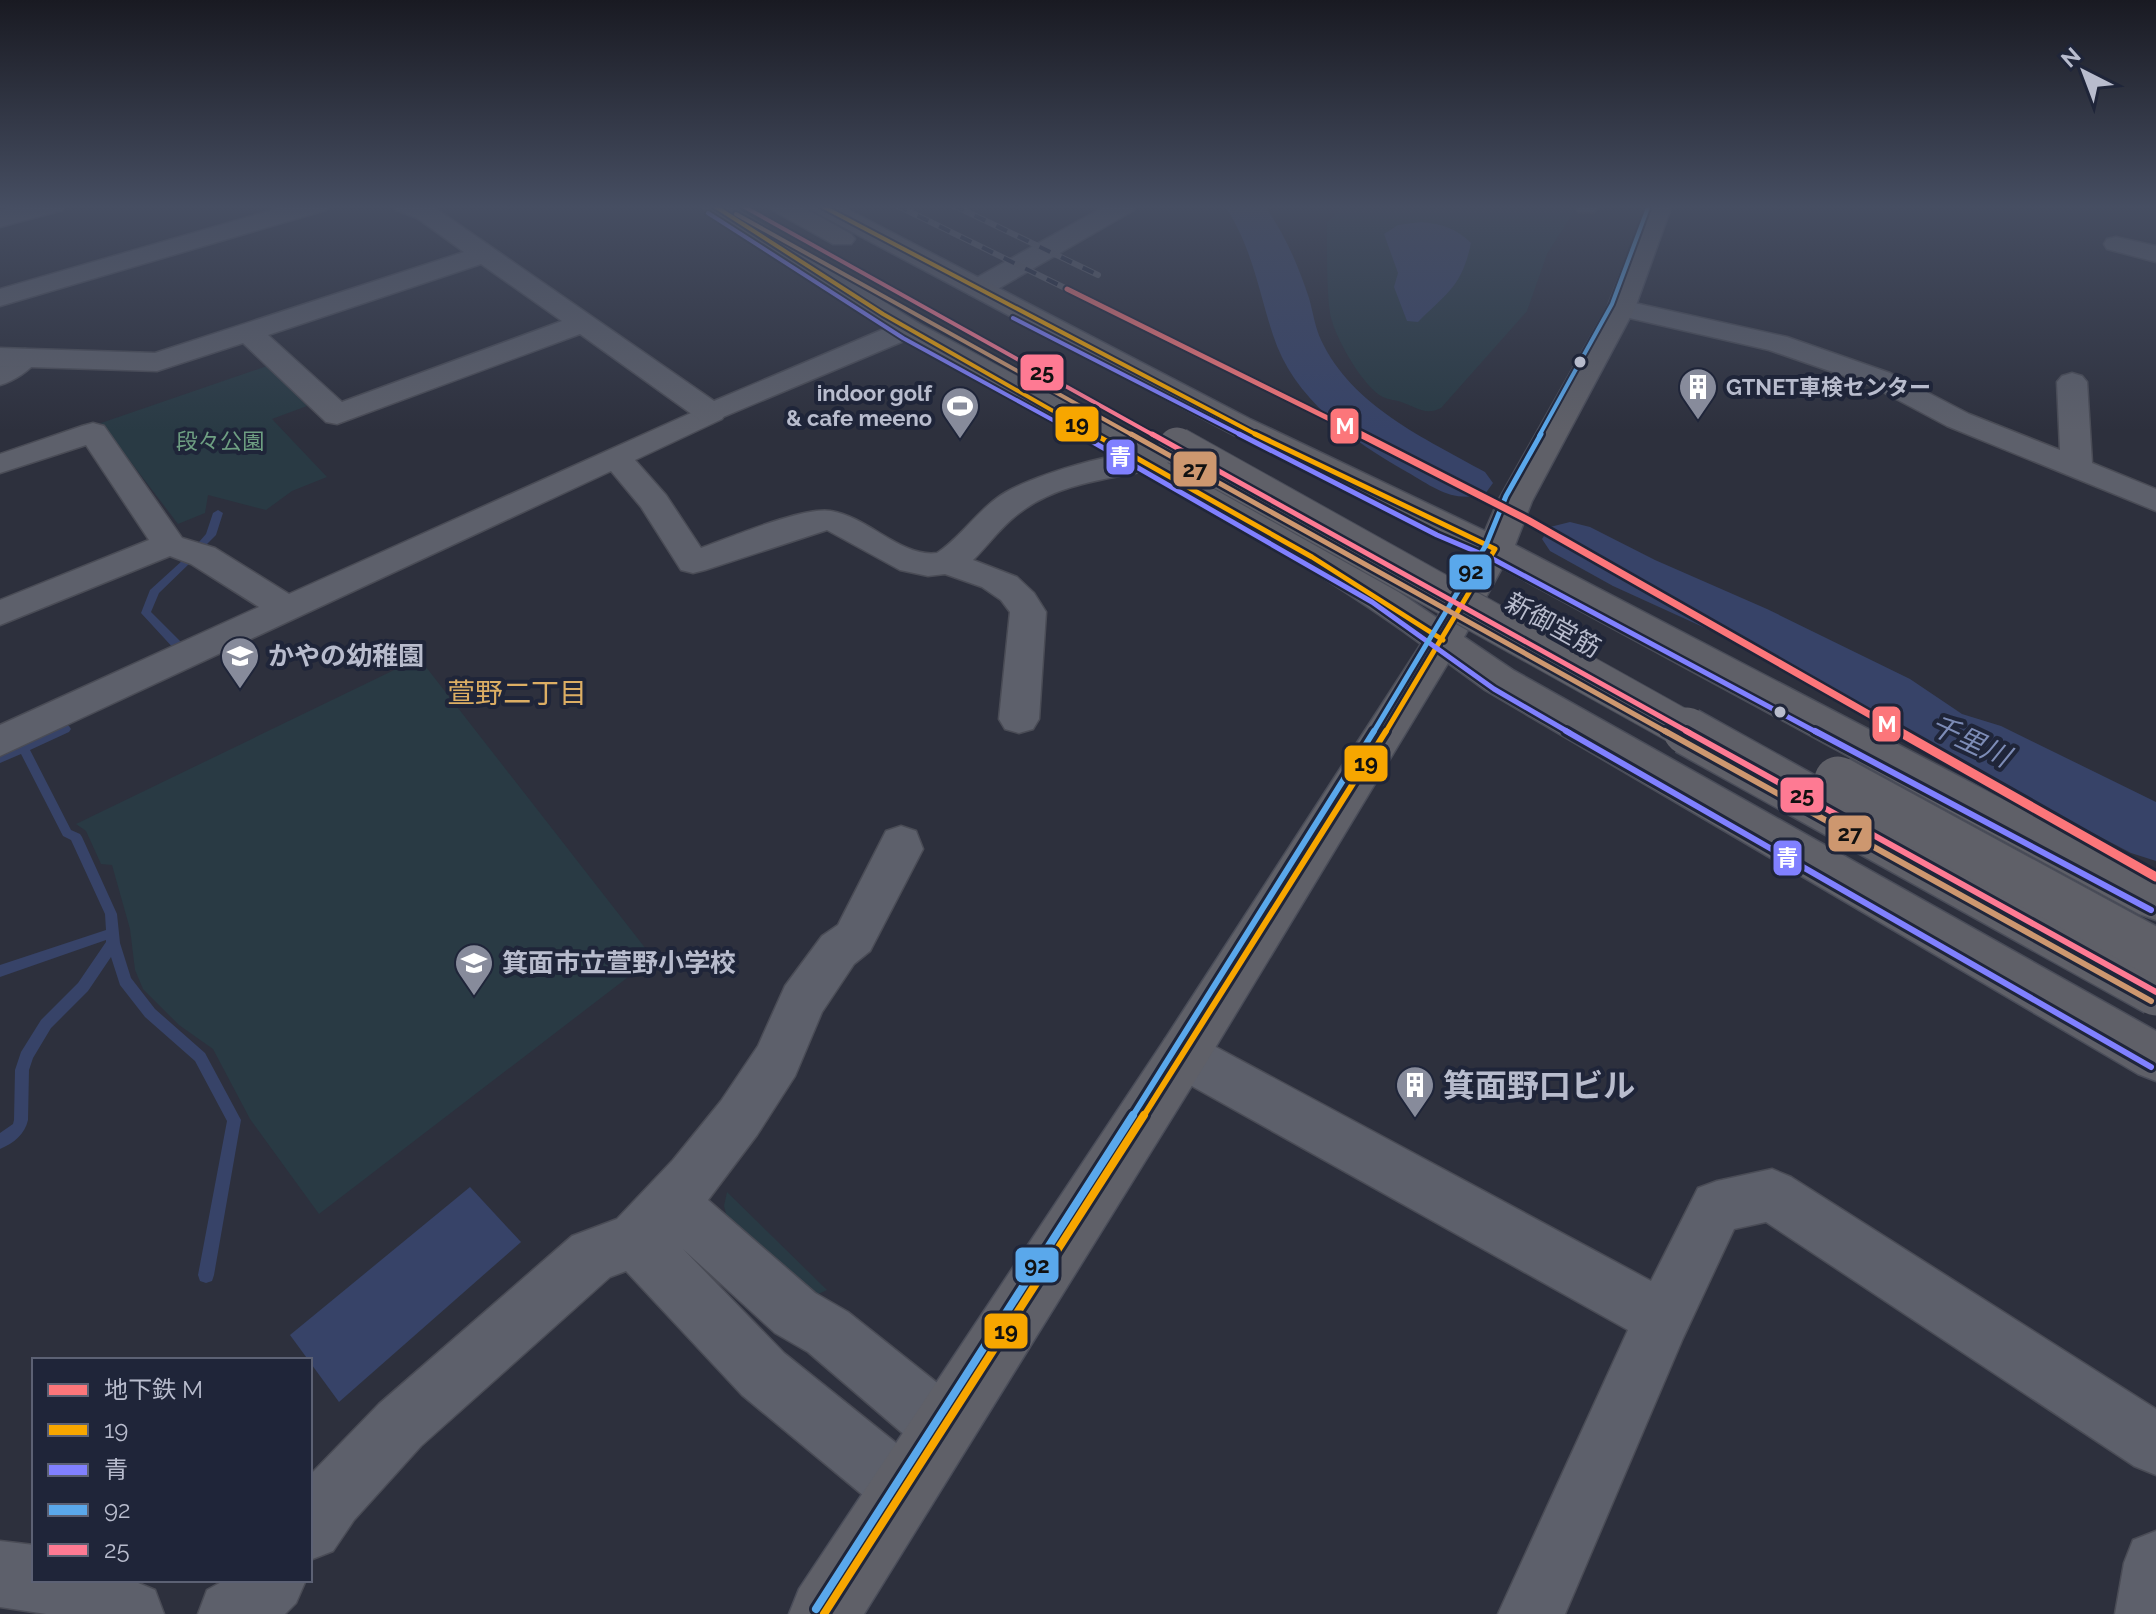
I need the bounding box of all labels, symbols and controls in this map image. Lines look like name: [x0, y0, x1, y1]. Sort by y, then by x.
north arrow: [2044, 32, 2124, 112]
text: N: [2056, 42, 2086, 72]
line badge: 25: [1019, 353, 1065, 392]
unlabelled marker: [1572, 354, 1588, 370]
text: 25: [1030, 359, 1054, 385]
building icon: GTNET車検センター: [1677, 366, 1719, 421]
place label: GTNET車検センター: [1726, 374, 1931, 400]
place label: indoor golf & cafe meeno: [786, 380, 933, 431]
sports icon: indoor golf & cafe meeno: [939, 385, 981, 440]
line badge: 19: [1054, 405, 1100, 443]
line badge: M: [1329, 407, 1360, 445]
text: 19: [1065, 411, 1089, 437]
text: M: [1335, 413, 1355, 439]
park label: 段々公園: [176, 428, 264, 454]
line badge: 青: [1105, 438, 1136, 476]
text: 青: [1109, 444, 1131, 470]
line badge: 27: [1172, 450, 1218, 488]
text: 27: [1183, 456, 1208, 482]
line badge: 92: [1448, 553, 1493, 591]
text: 92: [1458, 558, 1484, 584]
street label: 新御堂筋: [1500, 587, 1606, 663]
school or university icon: かやの幼稚園: [219, 635, 261, 690]
place label: かやの幼稚園: [268, 641, 424, 671]
district label: 萱野二丁目: [447, 677, 587, 710]
unlabelled marker: [1772, 704, 1788, 720]
line badge: M: [1871, 705, 1902, 743]
water label: 千里川: [1925, 708, 2018, 775]
text: M: [1877, 711, 1897, 737]
line badge: 19: [1343, 744, 1389, 783]
text: 19: [1354, 750, 1378, 776]
line badge: 25: [1779, 776, 1825, 814]
text: 25: [1790, 782, 1814, 808]
line badge: 27: [1827, 814, 1873, 853]
text: 27: [1838, 820, 1863, 846]
line badge: 青: [1772, 839, 1803, 877]
text: 青: [1776, 845, 1798, 871]
school or university icon: 箕面市立萱野小学校: [453, 942, 495, 997]
place label: 箕面市立萱野小学校: [502, 948, 736, 978]
building icon: 箕面野口ビル: [1394, 1064, 1436, 1119]
place label: 箕面野口ビル: [1443, 1067, 1635, 1104]
line badge: 92: [1014, 1246, 1060, 1284]
text: 92: [1024, 1252, 1050, 1278]
line badge: 19: [983, 1312, 1029, 1350]
text: 19: [994, 1318, 1018, 1344]
legend: [32, 1358, 312, 1582]
text: 地下鉄 M: [104, 1375, 203, 1404]
text: 19: [104, 1415, 128, 1444]
text: 青: [104, 1455, 128, 1484]
text: 92: [104, 1495, 131, 1524]
text: 25: [104, 1535, 130, 1564]

